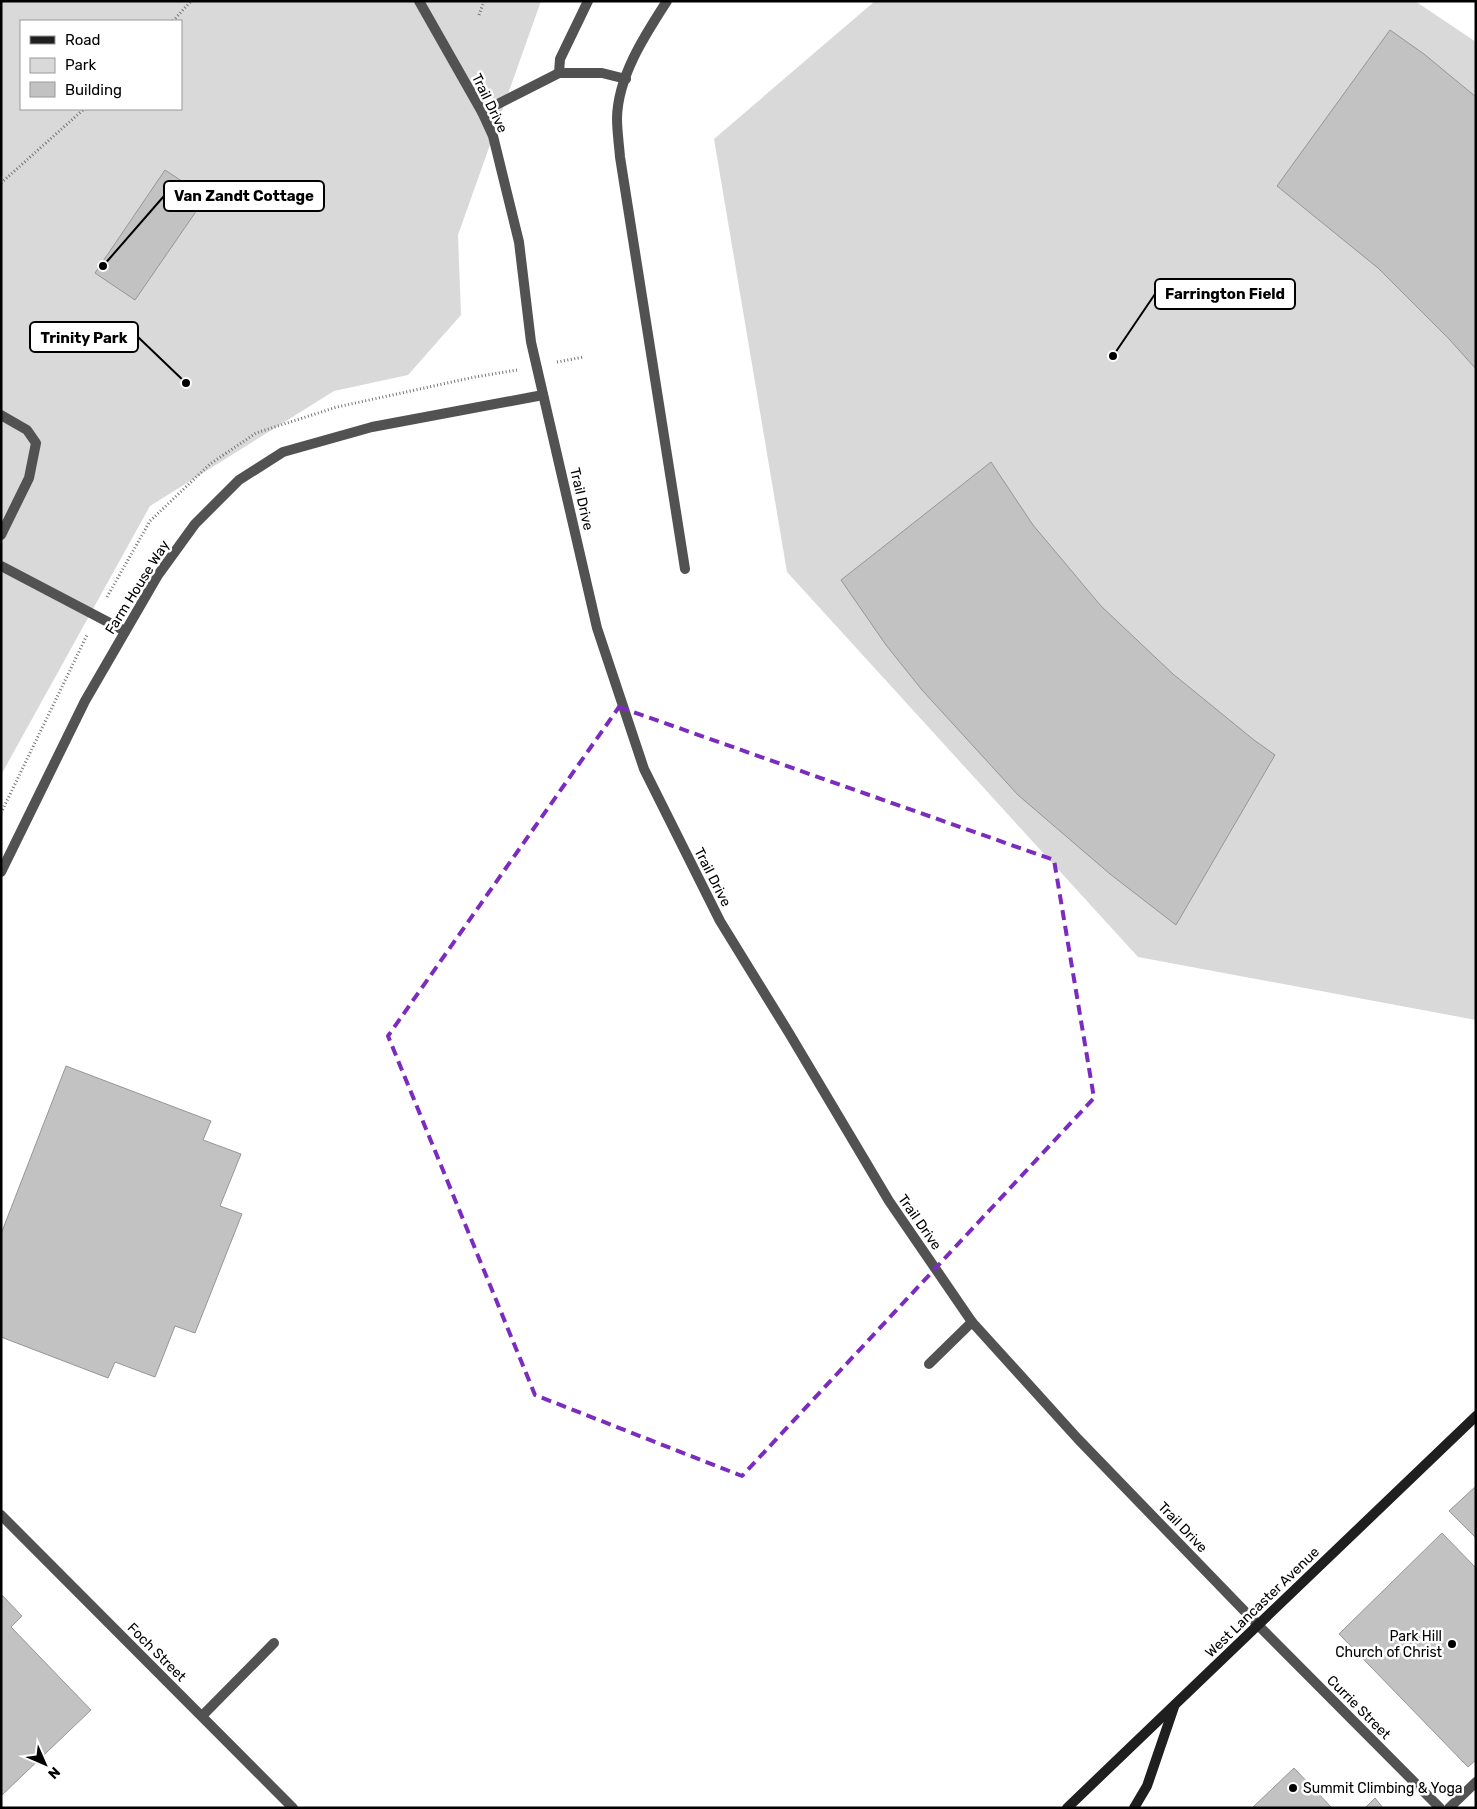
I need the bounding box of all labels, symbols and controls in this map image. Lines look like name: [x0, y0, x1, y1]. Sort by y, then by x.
legend: [20, 20, 182, 110]
text: Road: [65, 31, 101, 49]
text: Park: [65, 56, 96, 74]
street label: Trail Drive: [468, 71, 511, 136]
text: Building: [65, 81, 122, 99]
callout: Van Zandt Cottage: [164, 181, 324, 211]
text: Van Zandt Cottage: [174, 187, 314, 205]
callout: Farrington Field: [1155, 279, 1295, 309]
text: Farrington Field: [1165, 285, 1285, 303]
callout: Trinity Park: [30, 322, 138, 352]
text: Trinity Park: [41, 329, 128, 347]
street label: Trail Drive: [566, 466, 597, 532]
street label: Farm House Way: [102, 537, 173, 637]
street label: Trail Drive: [690, 845, 735, 910]
street label: Trail Drive: [894, 1191, 945, 1253]
street label: Trail Drive: [1154, 1498, 1211, 1556]
street label: West Lancaster Avenue: [1202, 1543, 1323, 1661]
street label: Foch Street: [124, 1619, 190, 1686]
place label: Park Hill Church of Christ: [1335, 1628, 1443, 1661]
marker: Park Hill Church of Christ: [1446, 1638, 1458, 1650]
street label: Currie Street: [1323, 1672, 1395, 1743]
north arrow: [20, 1739, 70, 1789]
text: N: [44, 1763, 63, 1782]
place label: Summit Climbing & Yoga: [1303, 1780, 1463, 1797]
marker: Summit Climbing & Yoga: [1287, 1782, 1299, 1794]

